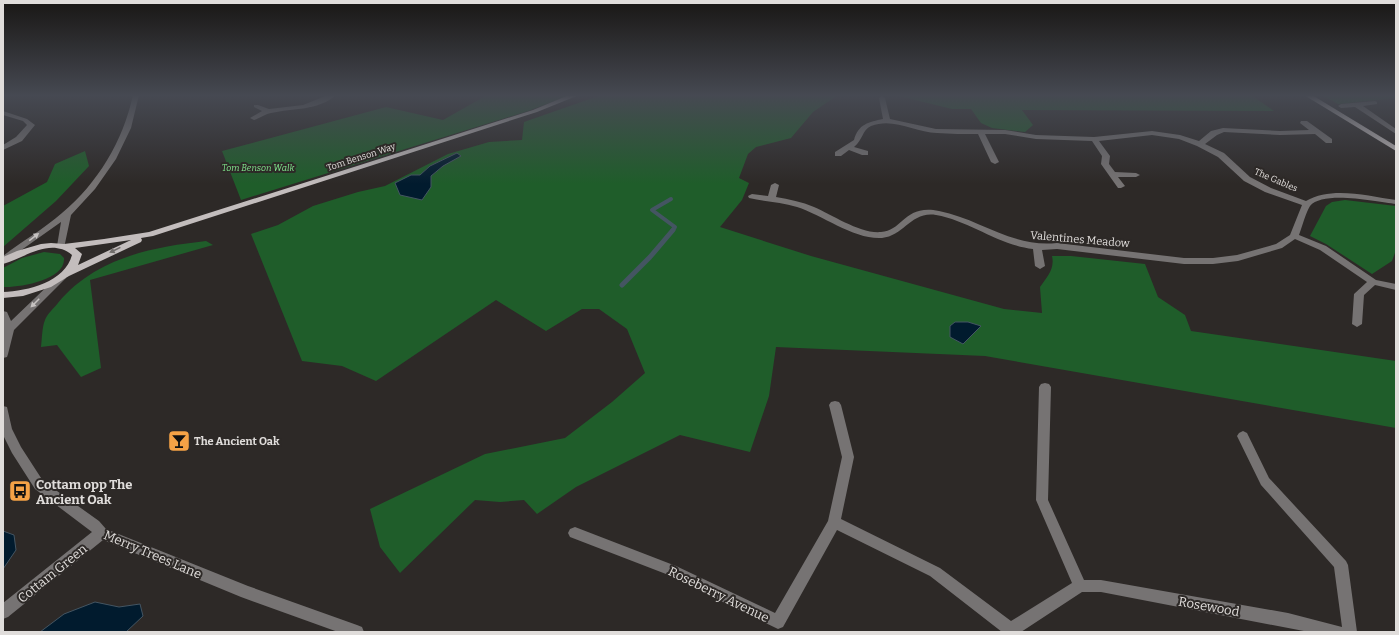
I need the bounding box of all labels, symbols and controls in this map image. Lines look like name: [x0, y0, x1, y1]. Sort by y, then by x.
street label: Tom Benson Way: [325, 141, 397, 173]
park label: Tom Benson Walk: [222, 163, 294, 173]
street label: The Gables: [1253, 166, 1299, 194]
street label: Valentines Meadow: [1030, 229, 1130, 250]
one-way arrow: [29, 233, 40, 241]
one-way arrow: [110, 247, 121, 254]
one-way arrow: [30, 298, 40, 308]
bar icon: The Ancient Oak: [166, 428, 192, 454]
place label: The Ancient Oak: [194, 435, 280, 448]
place label: Cottam opp The Ancient Oak: [36, 477, 132, 507]
bus stop icon: Cottam opp The Ancient Oak: [7, 478, 33, 504]
street label: Merry Trees Lane: [102, 527, 204, 582]
street label: Cottam Green: [15, 541, 90, 606]
street label: Roseberry Avenue: [666, 564, 772, 625]
street label: Rosewood: [1177, 594, 1241, 619]

